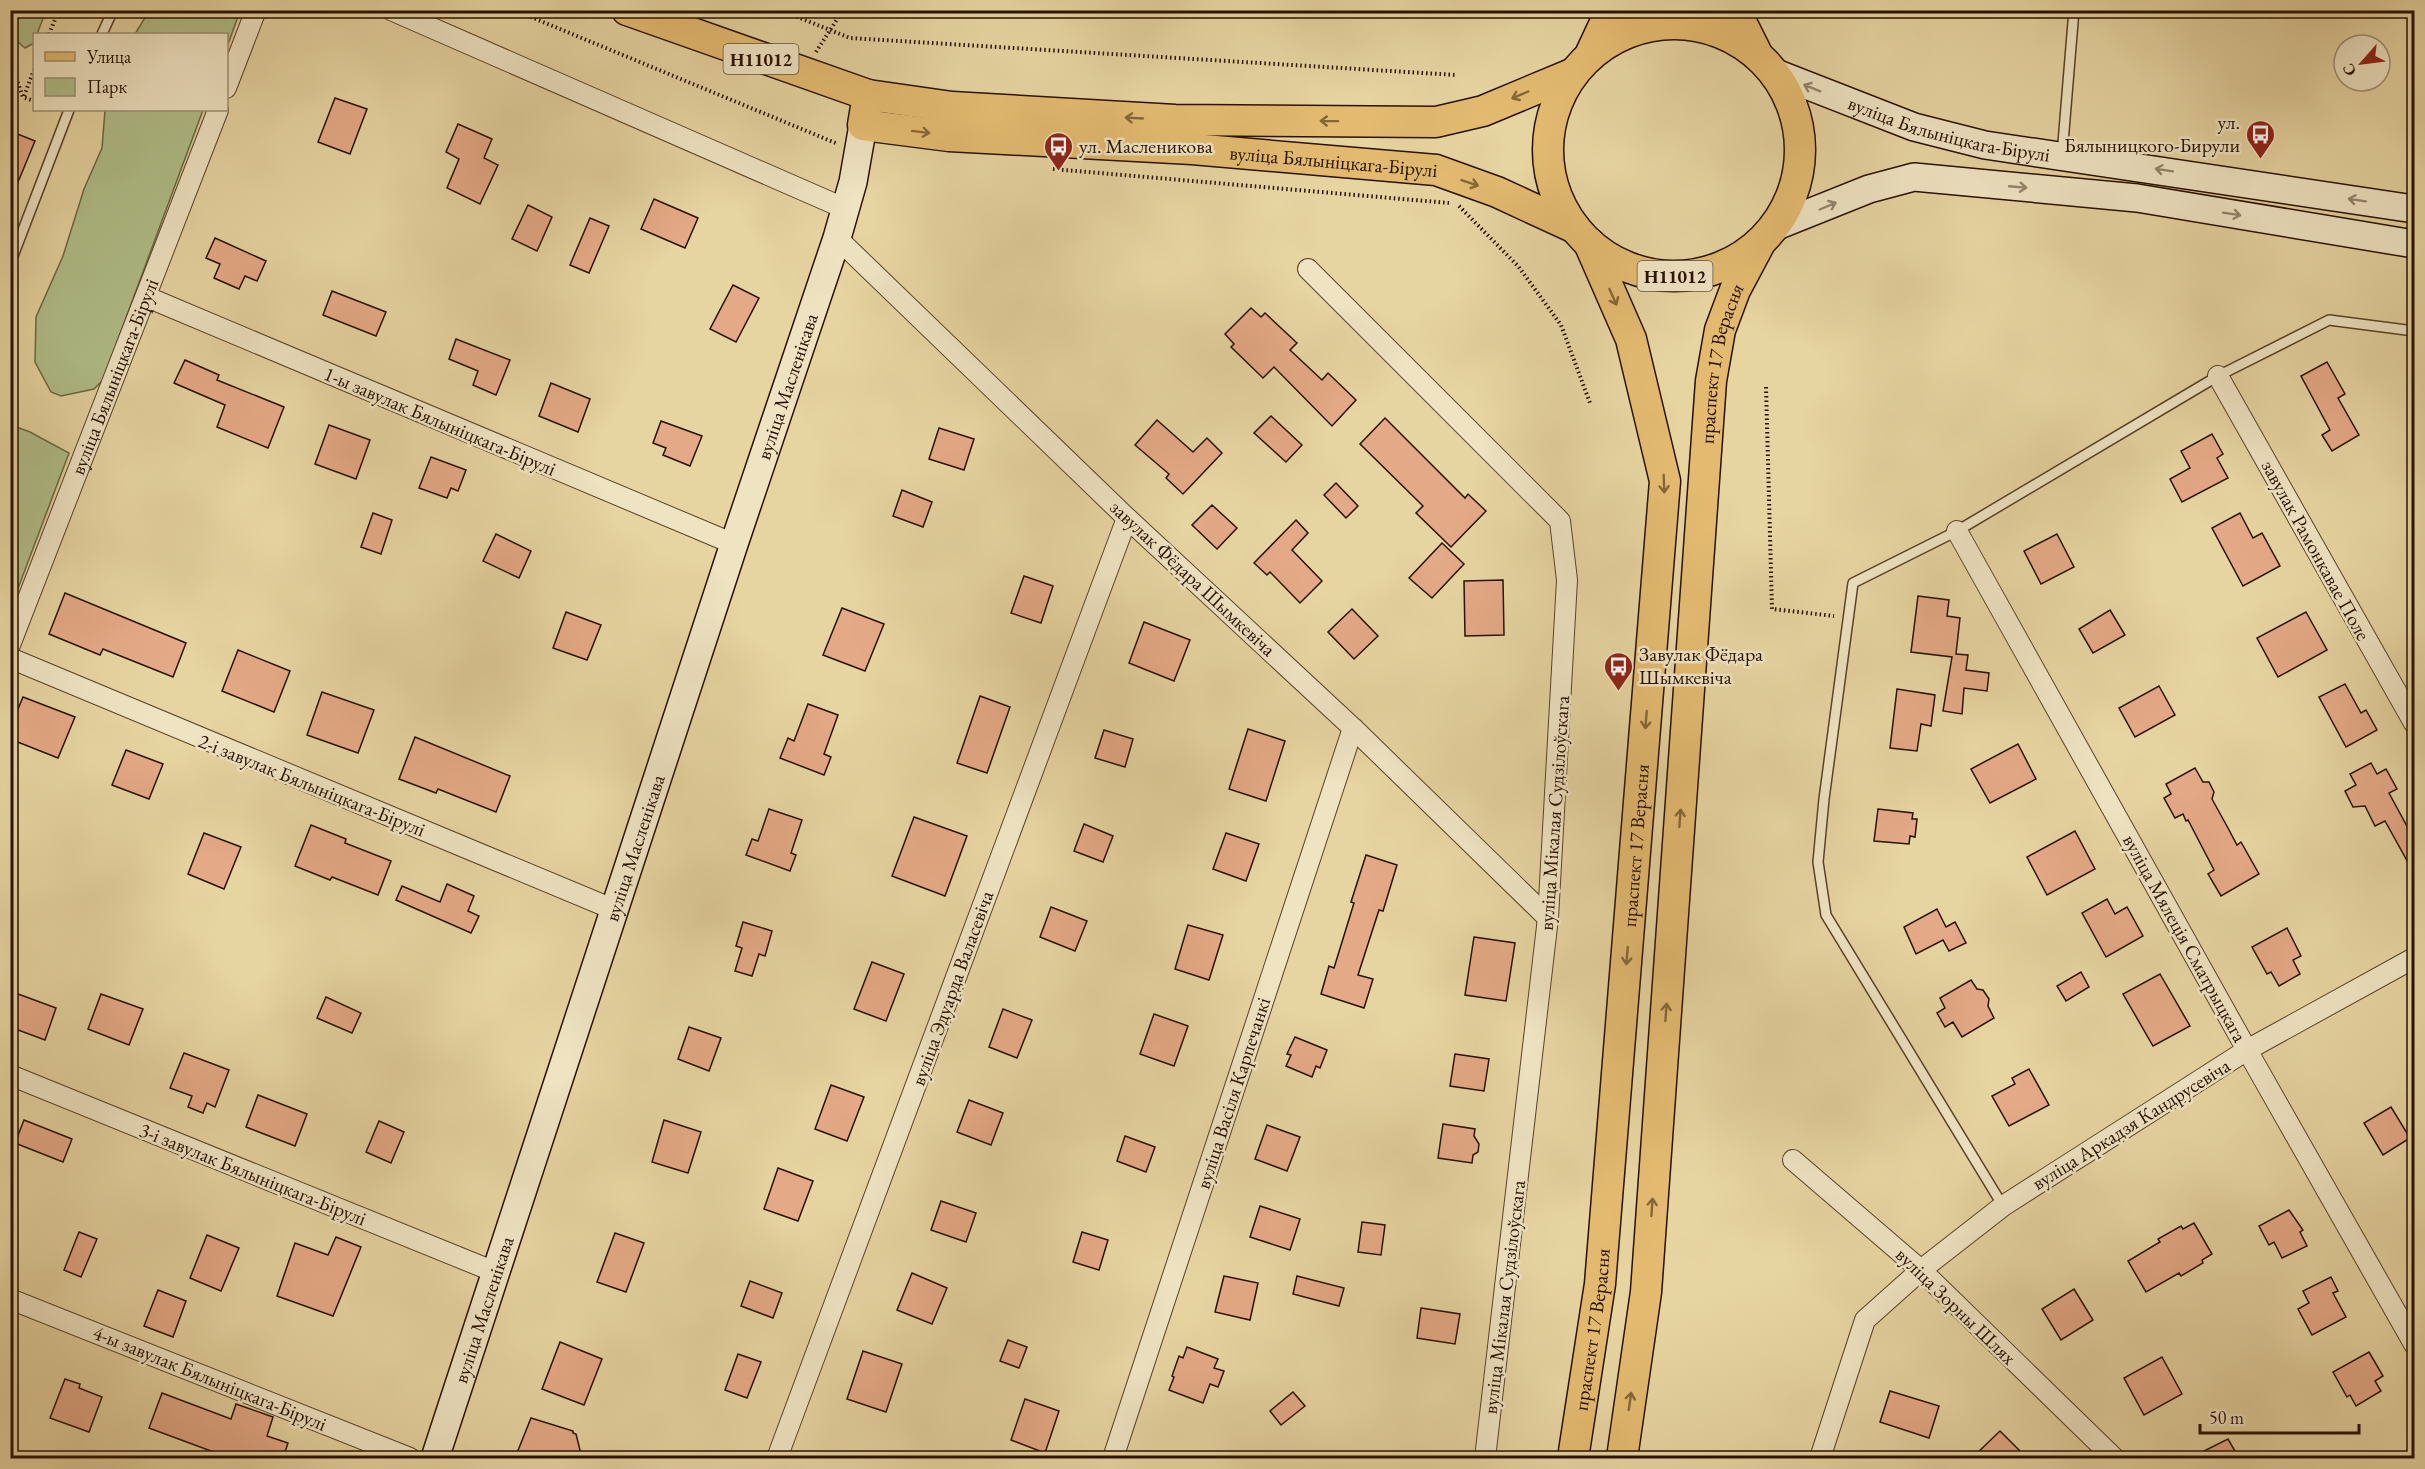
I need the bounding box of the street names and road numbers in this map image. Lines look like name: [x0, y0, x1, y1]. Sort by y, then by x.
road number: Н11012: [724, 44, 798, 74]
street label: вуліца Бялыніцкага-Бірулі: [1844, 90, 2052, 168]
street label: вуліца Бялыніцкага-Бірулі: [1228, 139, 1439, 183]
road number: Н11012: [1638, 261, 1712, 291]
street label: вуліца Бялыніцкага-Бірулі: [64, 275, 164, 478]
street label: праспект 17 Верасня: [1694, 278, 1749, 445]
street label: вуліца Масленікава: [750, 310, 824, 463]
street label: 1-ы завулак Бялыніцкага-Бірулі: [320, 360, 560, 482]
street label: завулак Рамонкавае Поле: [2255, 455, 2377, 645]
street label: завулак Фёдара Шымкевіча: [1104, 494, 1282, 662]
street label: вуліца Мікалая Судзілоўскага: [1533, 695, 1575, 931]
street label: 2-і завулак Бялыніцкага-Бірулі: [195, 728, 429, 842]
street label: праспект 17 Верасня: [1616, 763, 1655, 928]
street label: вуліца Масленікава: [598, 771, 671, 925]
street label: вуліца Мялеція Сматрыцкага: [2117, 829, 2253, 1047]
street label: вуліца Эдуарда Валасевіча: [905, 887, 999, 1089]
street label: вуліца Васіля Карпечанкі: [1190, 994, 1276, 1192]
street label: вуліца Аркадзя Кандрусевіча: [2027, 1052, 2235, 1196]
street label: 3-і завулак Бялыніцкага-Бірулі: [136, 1117, 370, 1231]
street label: вуліца Мікалая Судзілоўскага: [1477, 1179, 1531, 1415]
street label: вуліца Масленікава: [447, 1233, 520, 1386]
street label: вуліца Зорны Шлях: [1890, 1242, 2022, 1371]
street label: праспект 17 Верасня: [1568, 1247, 1616, 1412]
street label: 4-ы завулак Бялыніцкага-Бірулі: [89, 1319, 331, 1437]

